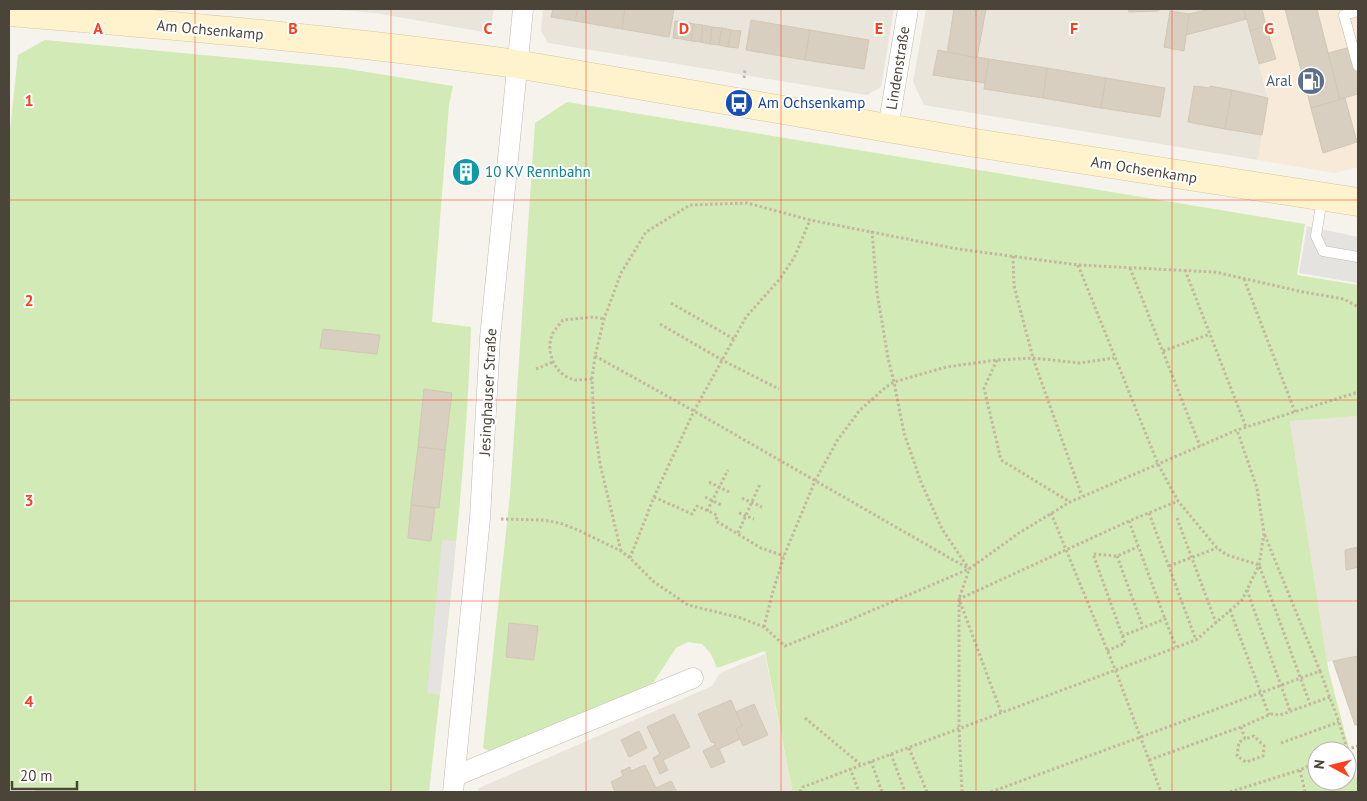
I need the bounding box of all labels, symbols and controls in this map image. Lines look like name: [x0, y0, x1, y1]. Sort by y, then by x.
street label: Am Ochsenkamp: [156, 15, 264, 44]
text: A: [93, 18, 103, 38]
text: B: [288, 18, 298, 38]
text: C: [484, 18, 493, 38]
text: D: [679, 18, 689, 38]
text: E: [875, 18, 883, 38]
text: F: [1070, 18, 1078, 38]
text: G: [1264, 18, 1274, 38]
street label: Lindenstraße: [882, 25, 913, 111]
fuel station icon: Aral: [1296, 66, 1326, 96]
place label: Aral: [1266, 71, 1293, 90]
bus stop icon: Am Ochsenkamp: [724, 88, 754, 118]
text: 1: [24, 90, 34, 110]
place label: Am Ochsenkamp: [758, 93, 865, 112]
street label: Am Ochsenkamp: [1090, 152, 1199, 187]
building icon: 10 KV Rennbahn: [451, 157, 481, 187]
place label: 10 KV Rennbahn: [485, 162, 591, 181]
text: 2: [24, 290, 34, 310]
street label: Jesinghauser Straße: [475, 328, 500, 457]
text: 3: [24, 490, 34, 510]
text: 4: [24, 691, 34, 711]
north arrow: [1307, 741, 1357, 791]
scale bar: [12, 758, 78, 790]
text: N: [1310, 759, 1329, 770]
text: 20 m: [20, 766, 53, 785]

